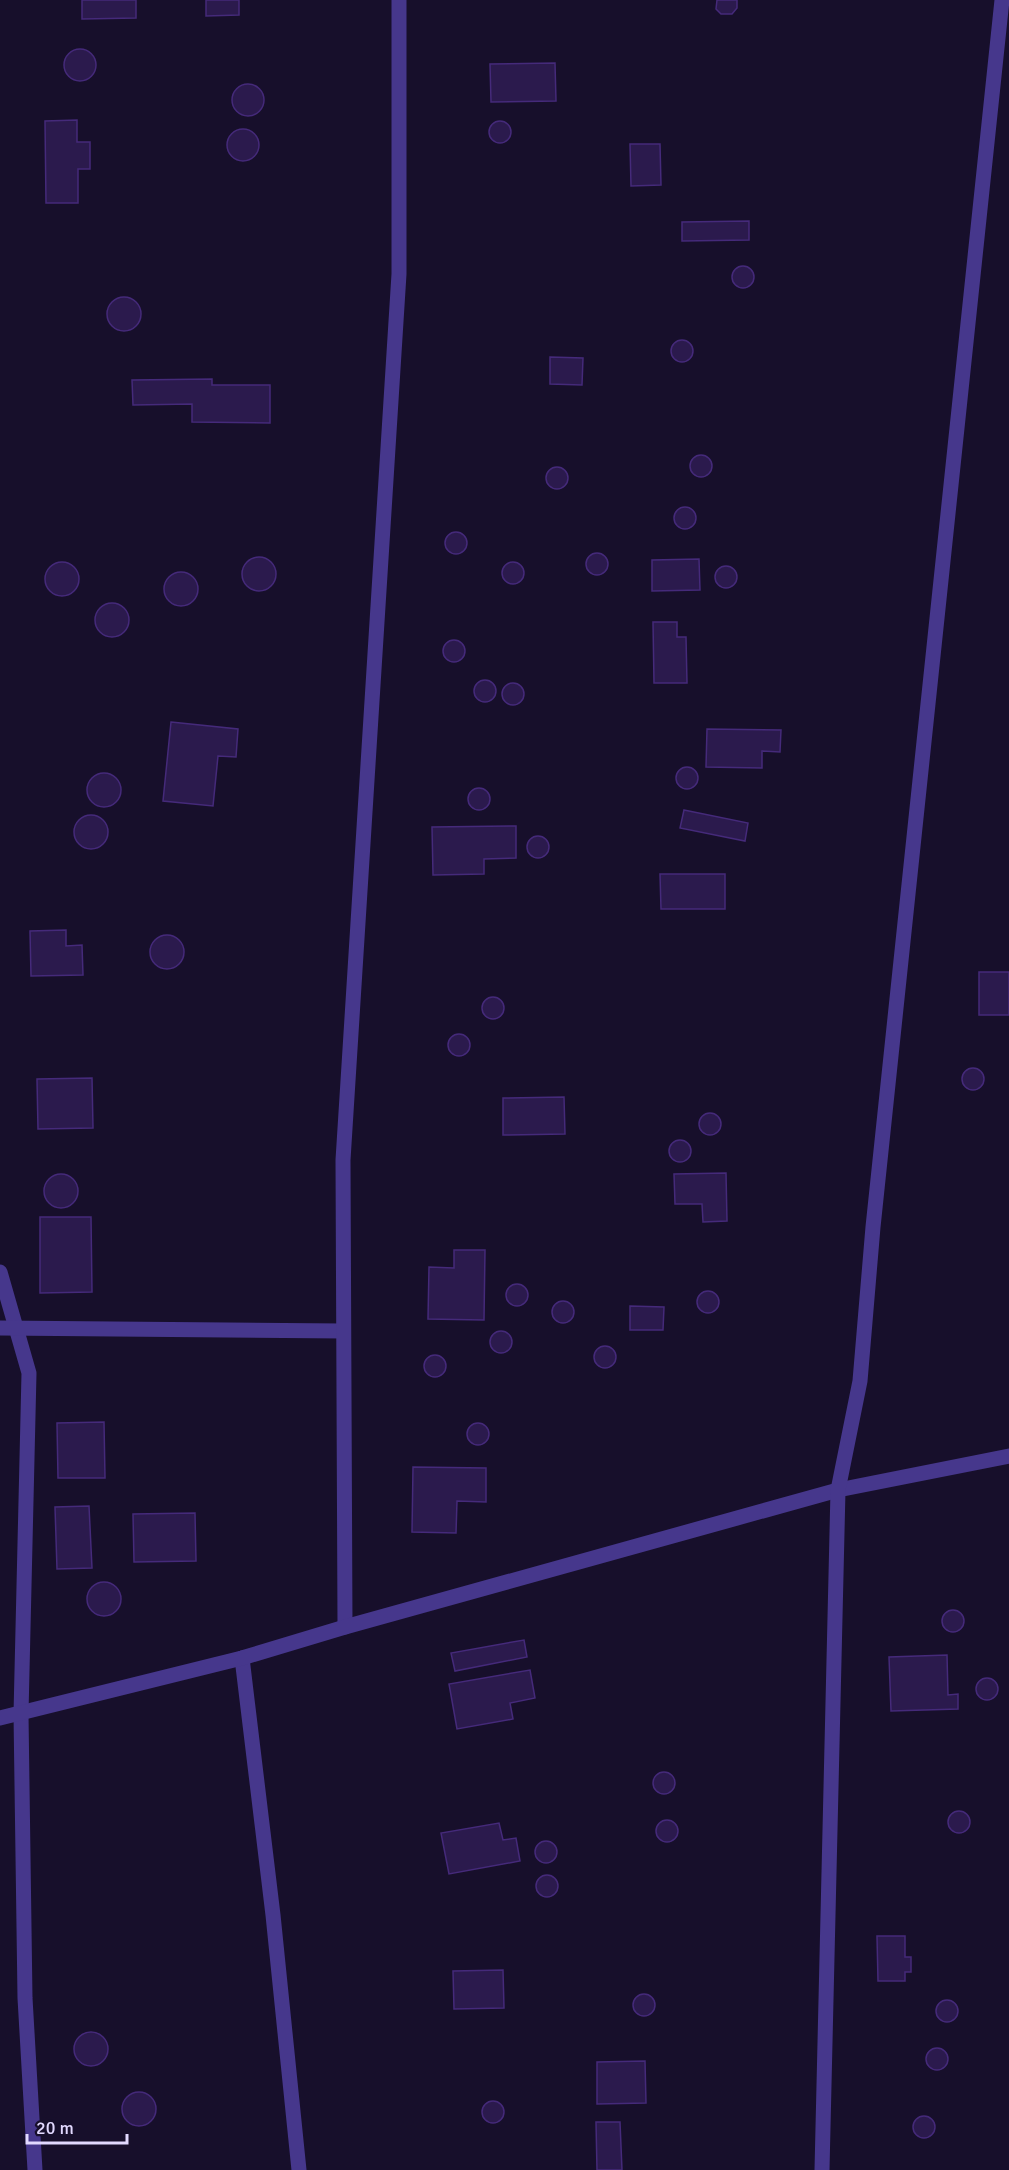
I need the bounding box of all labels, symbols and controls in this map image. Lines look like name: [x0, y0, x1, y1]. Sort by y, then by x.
scale bar: [27, 2107, 128, 2145]
text: 20 m: [36, 2117, 74, 2139]

